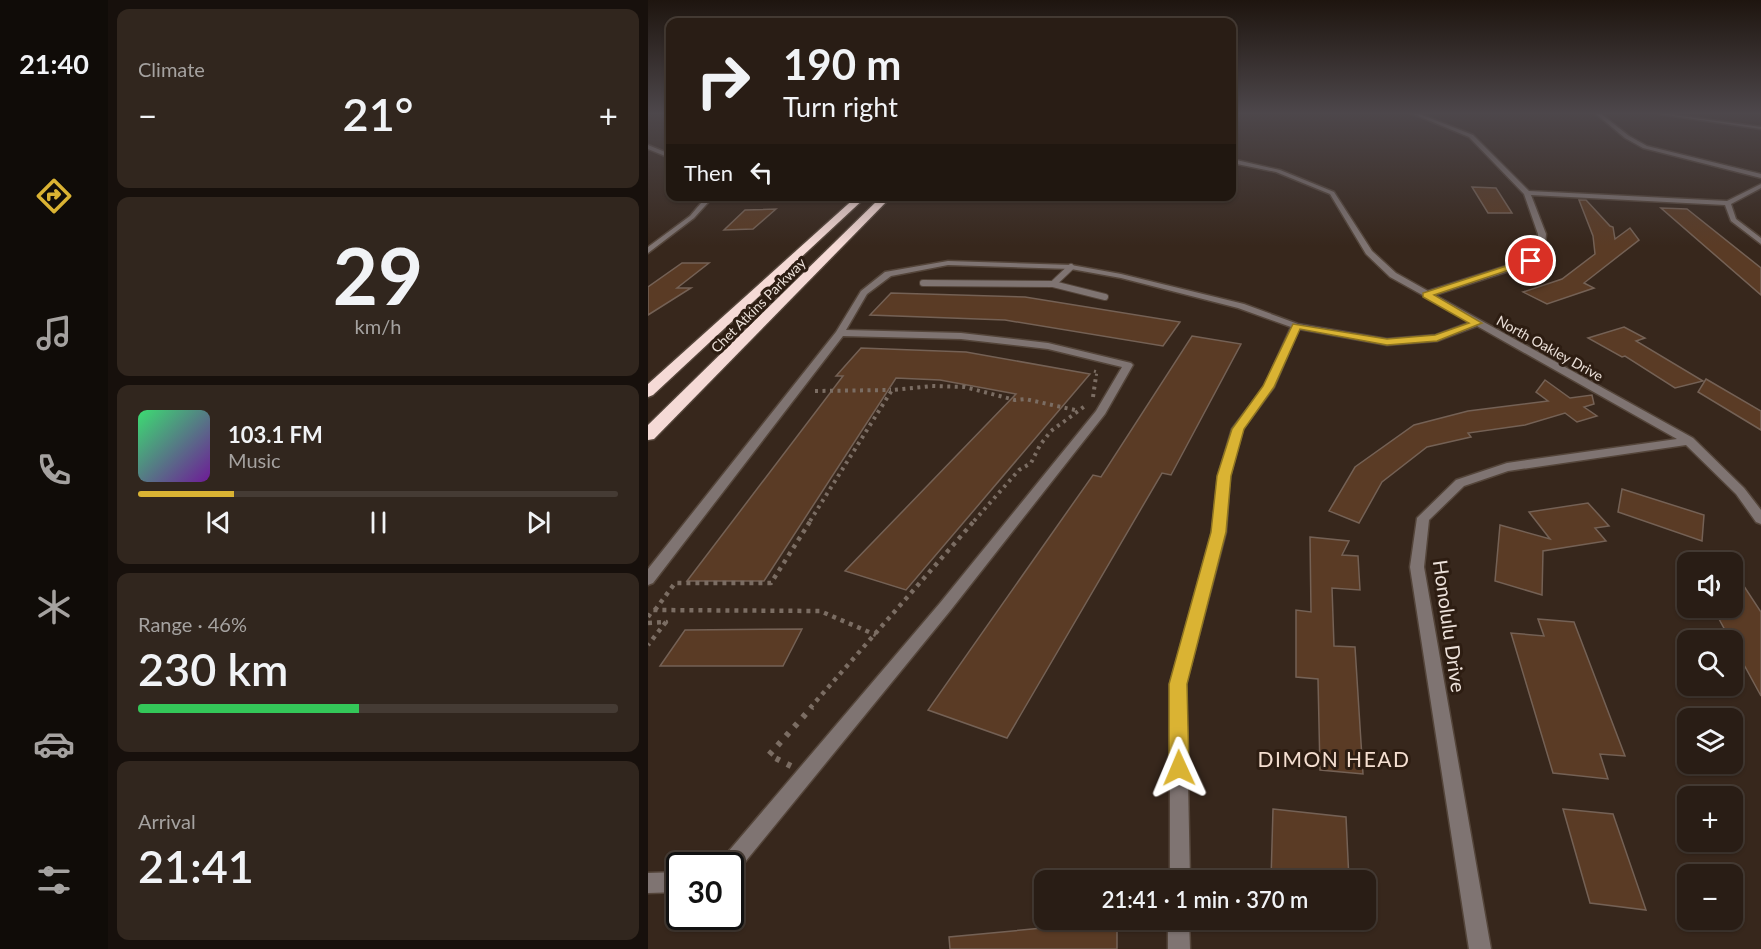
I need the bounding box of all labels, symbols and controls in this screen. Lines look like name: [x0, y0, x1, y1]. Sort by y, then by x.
text: 190 m: [783, 39, 901, 89]
icon: right: [684, 42, 762, 120]
text: 21:40: [19, 47, 89, 80]
text: Climate: [138, 57, 205, 81]
text: 21°: [343, 87, 413, 141]
text: Turn right: [783, 90, 898, 123]
text: −: [138, 95, 157, 135]
text: +: [599, 95, 618, 135]
icon: left: [745, 156, 778, 189]
text: Then: [684, 159, 733, 186]
icon: directions: [33, 175, 75, 217]
text: 29: [333, 228, 423, 322]
pin: [1505, 235, 1556, 286]
icon: arrive: [1514, 244, 1547, 277]
street label: Chet Atkins Parkway: [707, 254, 809, 356]
icon: music: [33, 312, 75, 354]
street label: North Oakley Drive: [1494, 312, 1606, 384]
text: km/h: [355, 314, 401, 338]
text: 103.1 FM: [228, 421, 323, 448]
text: Music: [228, 448, 281, 472]
icon: phone: [33, 449, 75, 491]
icon: previous: [202, 506, 235, 539]
icon: pause: [362, 506, 395, 539]
icon: next: [522, 506, 555, 539]
map controls: [1677, 552, 1743, 930]
button: sound: [1677, 552, 1743, 618]
street label: Honolulu Drive: [1429, 558, 1471, 694]
icon: climate: [33, 586, 75, 628]
text: Range · 46%: [138, 612, 247, 636]
button: search: [1677, 630, 1743, 696]
text: 230 km: [138, 642, 288, 696]
button: layers: [1677, 708, 1743, 774]
icon: car: [33, 723, 75, 765]
position arrow: [1147, 736, 1211, 800]
district label: DIMON HEAD: [1258, 746, 1410, 771]
button: +: [1677, 786, 1743, 852]
text: Arrival: [138, 809, 196, 833]
text: 21:41: [138, 839, 254, 893]
speed limit sign: 30: [666, 852, 744, 930]
icon: filters: [33, 859, 75, 901]
button: −: [1677, 864, 1743, 930]
text: 21:41 · 1 min · 370 m: [1102, 886, 1308, 913]

